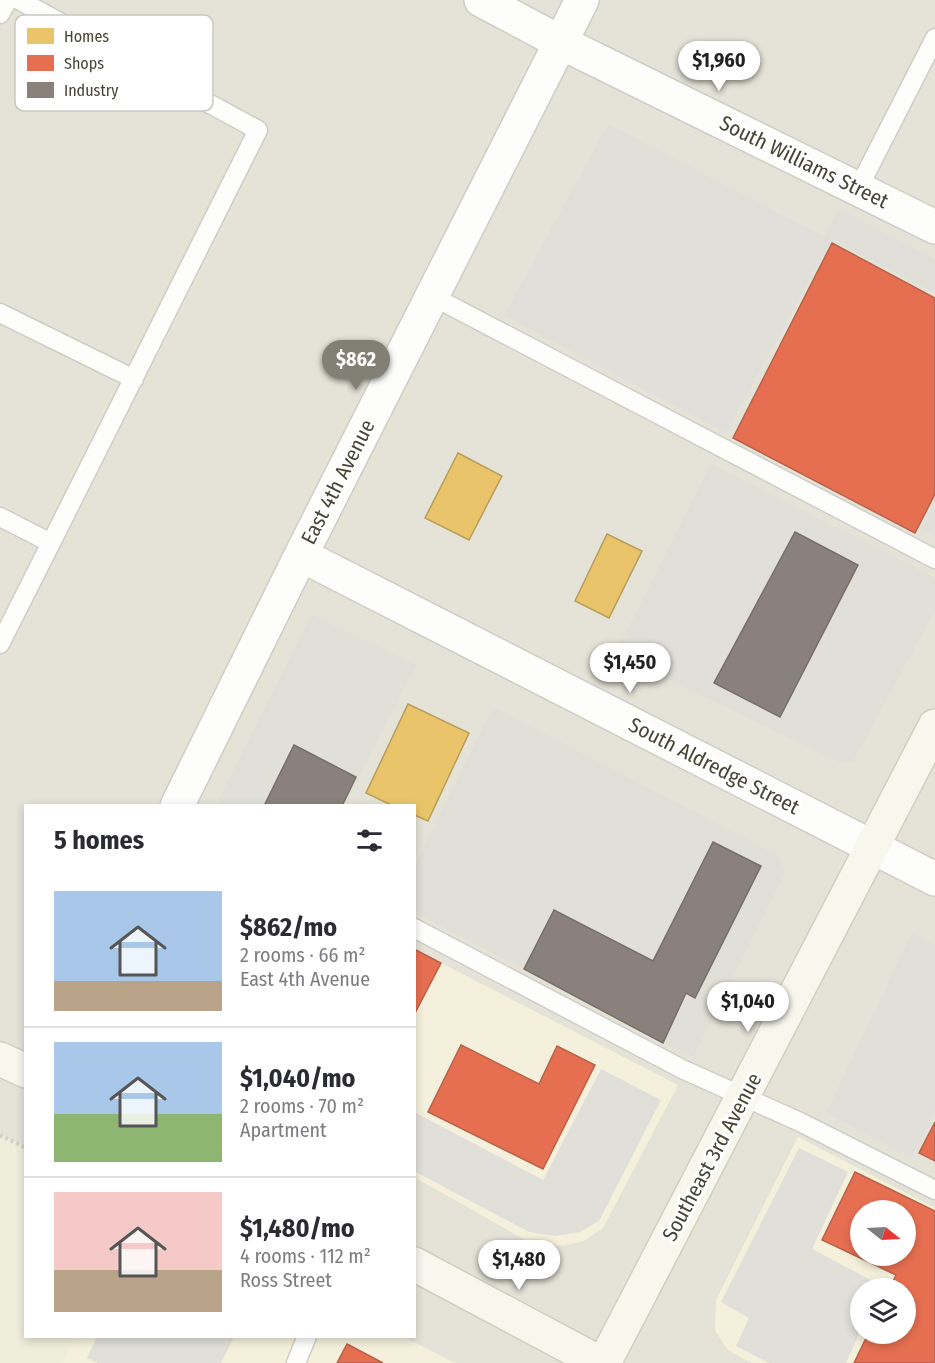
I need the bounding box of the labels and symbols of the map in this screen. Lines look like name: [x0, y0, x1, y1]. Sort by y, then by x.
legend: [15, 15, 213, 111]
text: Homes: [64, 27, 109, 46]
pin: $1,960: [670, 41, 768, 92]
text: Shops: [64, 54, 104, 73]
text: Industry: [64, 81, 119, 100]
street label: South Williams Street: [715, 110, 893, 214]
pin: $862: [320, 340, 392, 391]
street label: East 4th Avenue: [295, 415, 381, 549]
pin: $1,450: [581, 643, 679, 694]
street label: South Aldredge Street: [624, 712, 804, 820]
pin: $1,040: [699, 982, 797, 1033]
street label: Southeast 3rd Avenue: [657, 1068, 767, 1246]
north arrow: [850, 1200, 916, 1266]
pin: $1,480: [470, 1240, 568, 1291]

